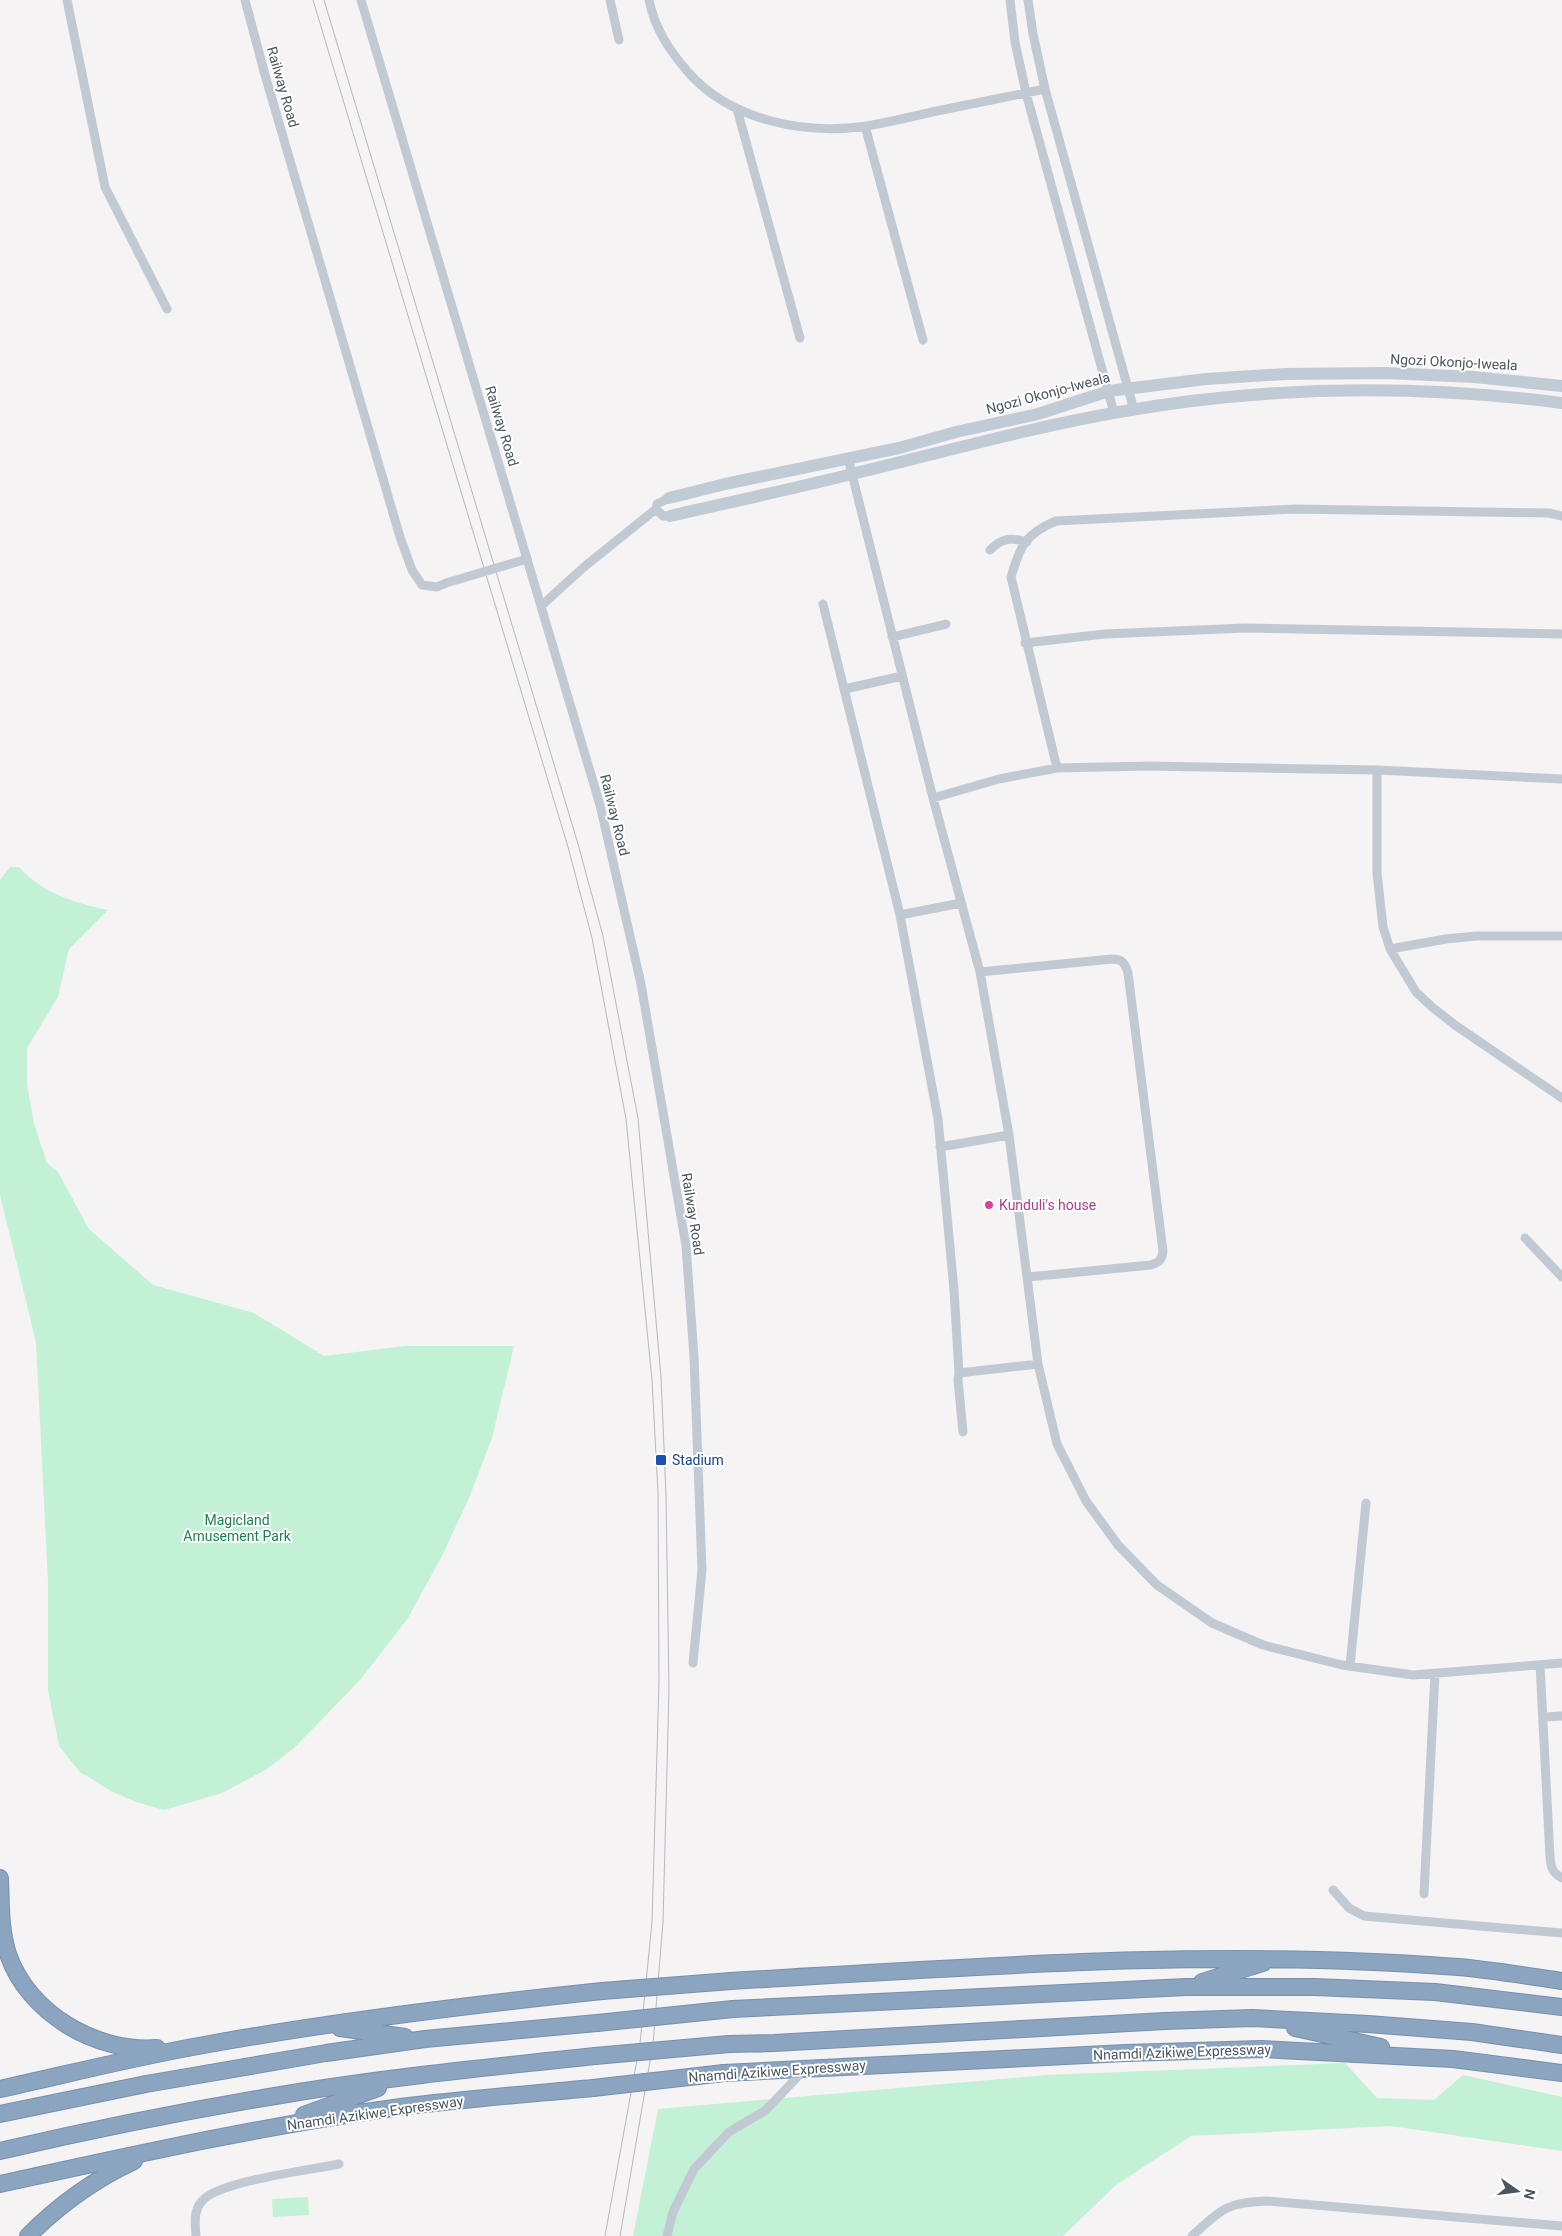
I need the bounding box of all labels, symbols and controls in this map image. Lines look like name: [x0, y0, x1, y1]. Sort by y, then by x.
street label: Railway Road: [264, 45, 302, 129]
street label: Ngozi Okonjo-Iweala: [1390, 351, 1518, 373]
street label: Ngozi Okonjo-Iweala: [984, 369, 1112, 417]
street label: Railway Road: [482, 384, 522, 468]
street label: Railway Road: [597, 773, 633, 857]
street label: Railway Road: [679, 1172, 707, 1256]
place label: Kunduli's house: [999, 1197, 1096, 1213]
marker: Kunduli's house: [983, 1199, 995, 1211]
place label: Stadium: [672, 1452, 724, 1468]
marker: Stadium: [654, 1453, 668, 1467]
park label: Magicland Amusement Park: [183, 1512, 292, 1544]
street label: Nnamdi Azikiwe Expressway: [1093, 2041, 1271, 2063]
street label: Nnamdi Azikiwe Expressway: [688, 2057, 867, 2085]
street label: Nnamdi Azikiwe Expressway: [286, 2093, 465, 2133]
north arrow: [1492, 2166, 1542, 2216]
text: N: [1521, 2187, 1539, 2201]

